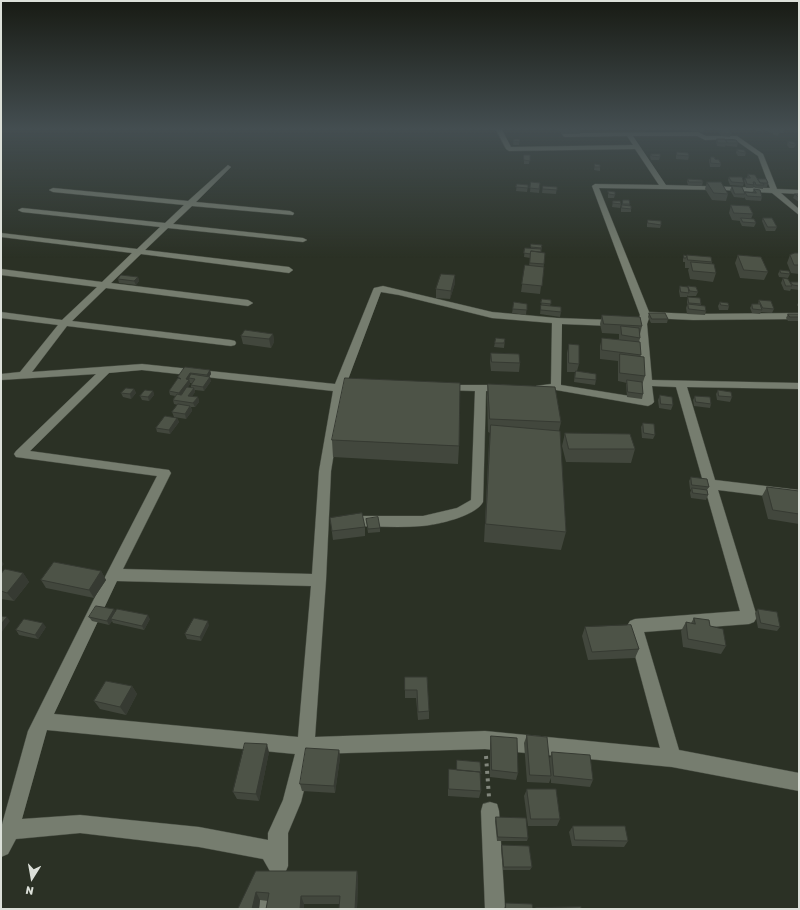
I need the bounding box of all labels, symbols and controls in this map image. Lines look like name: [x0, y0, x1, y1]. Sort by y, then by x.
north arrow: [12, 858, 52, 898]
text: N: [24, 883, 35, 897]

